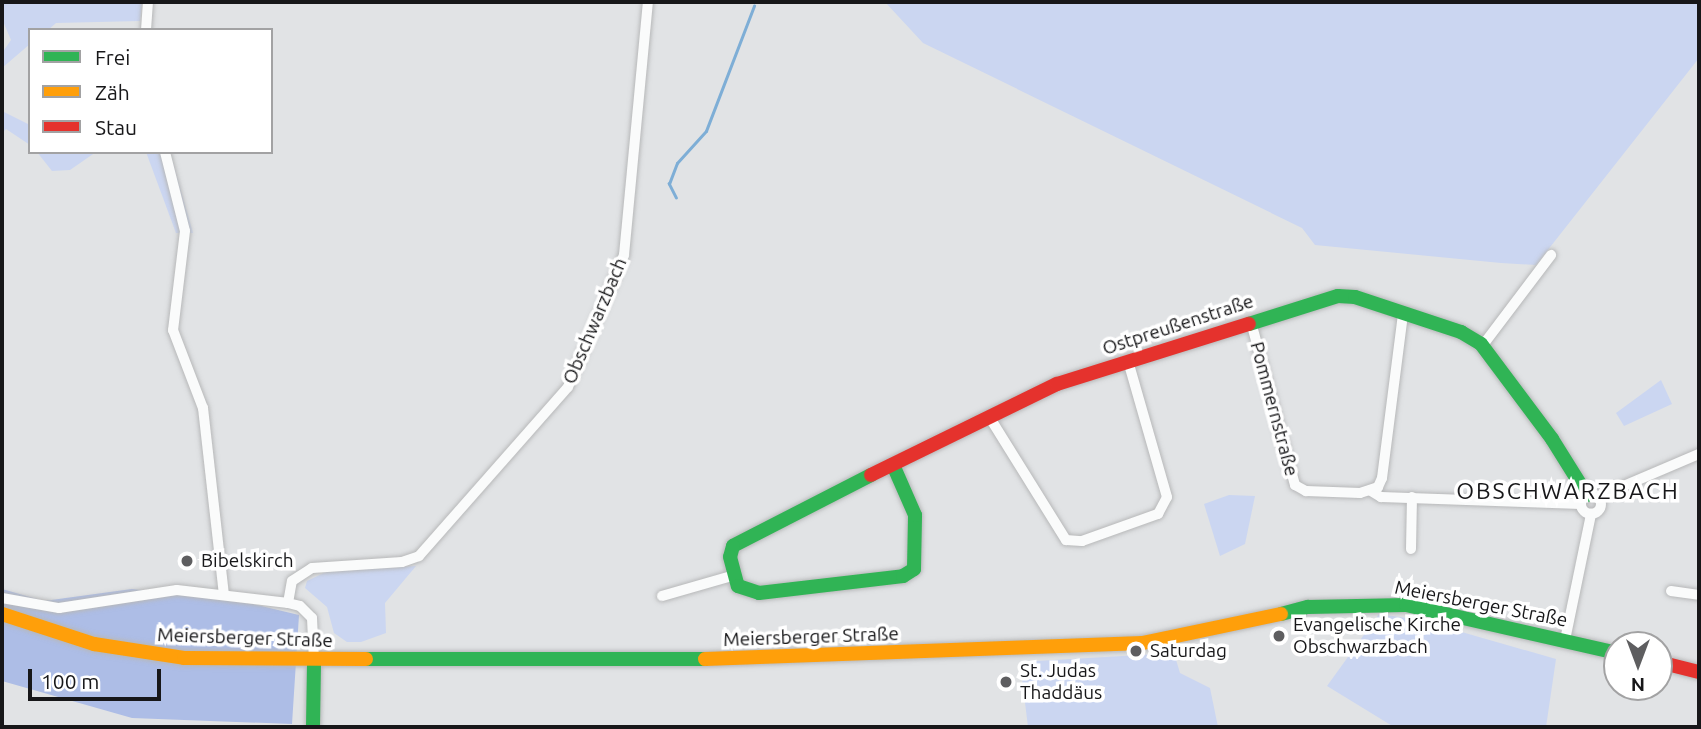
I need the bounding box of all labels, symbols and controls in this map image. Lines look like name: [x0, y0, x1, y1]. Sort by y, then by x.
legend: [28, 28, 273, 154]
text: Frei: [95, 45, 130, 69]
text: Zäh: [95, 80, 130, 104]
text: Stau: [95, 115, 137, 139]
street label: Obschwarzbach: [558, 255, 632, 387]
street label: Ostpreußenstraße: [1100, 290, 1256, 360]
street label: Pommernstraße: [1245, 339, 1303, 479]
district label: OBSCHWARZBACH: [1458, 477, 1678, 505]
place label: Bibelskirch: [201, 550, 294, 572]
marker: Bibelskirch: [179, 553, 195, 569]
street label: Meiersberger Straße: [1393, 576, 1569, 632]
place label: Evangelische Kirche Obschwarzbach: [1293, 614, 1461, 658]
street label: Meiersberger Straße: [723, 623, 899, 651]
street label: Meiersberger Straße: [157, 624, 333, 652]
marker: Evangelische Kirche Obschwarzbach: [1271, 628, 1287, 644]
north arrow: [1603, 631, 1673, 701]
place label: Saturdag: [1150, 640, 1227, 662]
marker: Saturdag: [1128, 643, 1144, 659]
scale bar: [32, 656, 164, 700]
place label: St. Judas Thaddäus: [1020, 660, 1102, 704]
text: 100 m: [41, 669, 99, 693]
marker: St. Judas Thaddäus: [998, 674, 1014, 690]
text: N: [1631, 674, 1645, 696]

